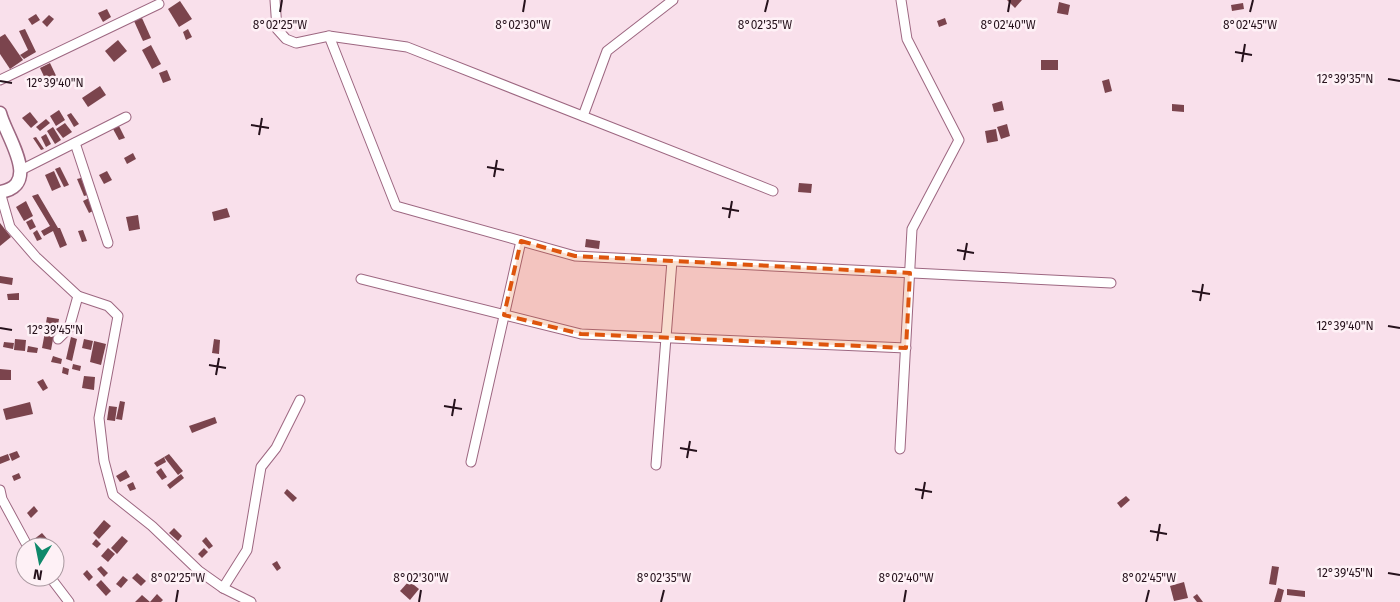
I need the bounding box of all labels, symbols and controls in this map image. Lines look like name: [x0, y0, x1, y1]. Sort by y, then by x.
text: 8°02'25"W: [253, 18, 307, 32]
text: 8°02'30"W: [495, 18, 551, 32]
text: 8°02'35"W: [738, 18, 792, 32]
text: 8°02'40"W: [980, 18, 1036, 32]
text: 8°02'45"W: [1223, 18, 1277, 32]
text: 12°39'35"N: [1317, 72, 1373, 86]
text: 12°39'40"N: [26, 76, 84, 90]
text: 12°39'40"N: [1316, 319, 1374, 333]
text: 12°39'45"N: [27, 323, 83, 337]
north arrow: [15, 537, 65, 587]
text: N: [32, 565, 44, 583]
text: 12°39'45"N: [1317, 566, 1373, 580]
text: 8°02'25"W: [151, 571, 205, 585]
text: 8°02'30"W: [393, 571, 449, 585]
text: 8°02'35"W: [637, 571, 691, 585]
text: 8°02'40"W: [878, 571, 934, 585]
text: 8°02'45"W: [1122, 571, 1176, 585]

